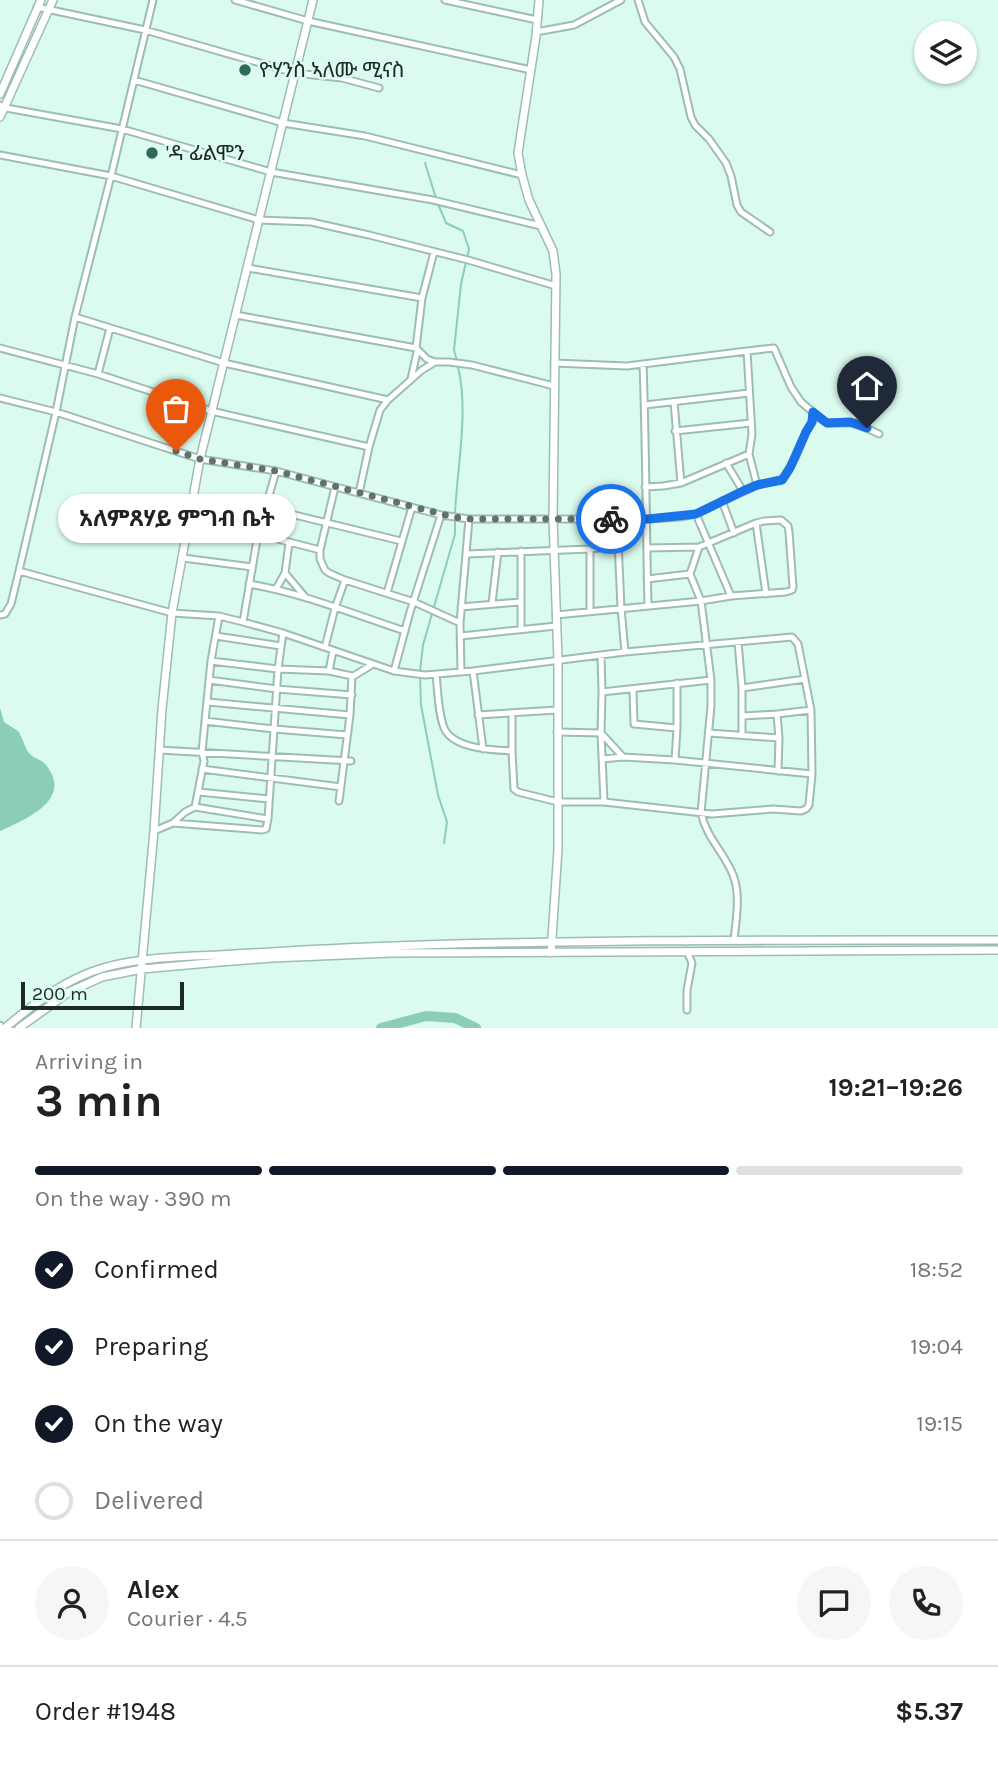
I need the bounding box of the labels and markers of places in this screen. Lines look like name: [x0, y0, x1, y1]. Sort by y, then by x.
place label: ዮሃንስ ኣለሙ ሚናስ: [259, 58, 405, 82]
marker: ዮሃንስ ኣለሙ ሚናስ: [237, 62, 253, 78]
place label: 'ዳ ፊልሞን: [166, 141, 245, 165]
marker: 'ዳ ፊልሞን: [144, 145, 160, 161]
pin: [837, 356, 897, 428]
pin: [146, 379, 206, 451]
callout: አለምጸሃይ ምግብ ቤት: [57, 493, 295, 542]

